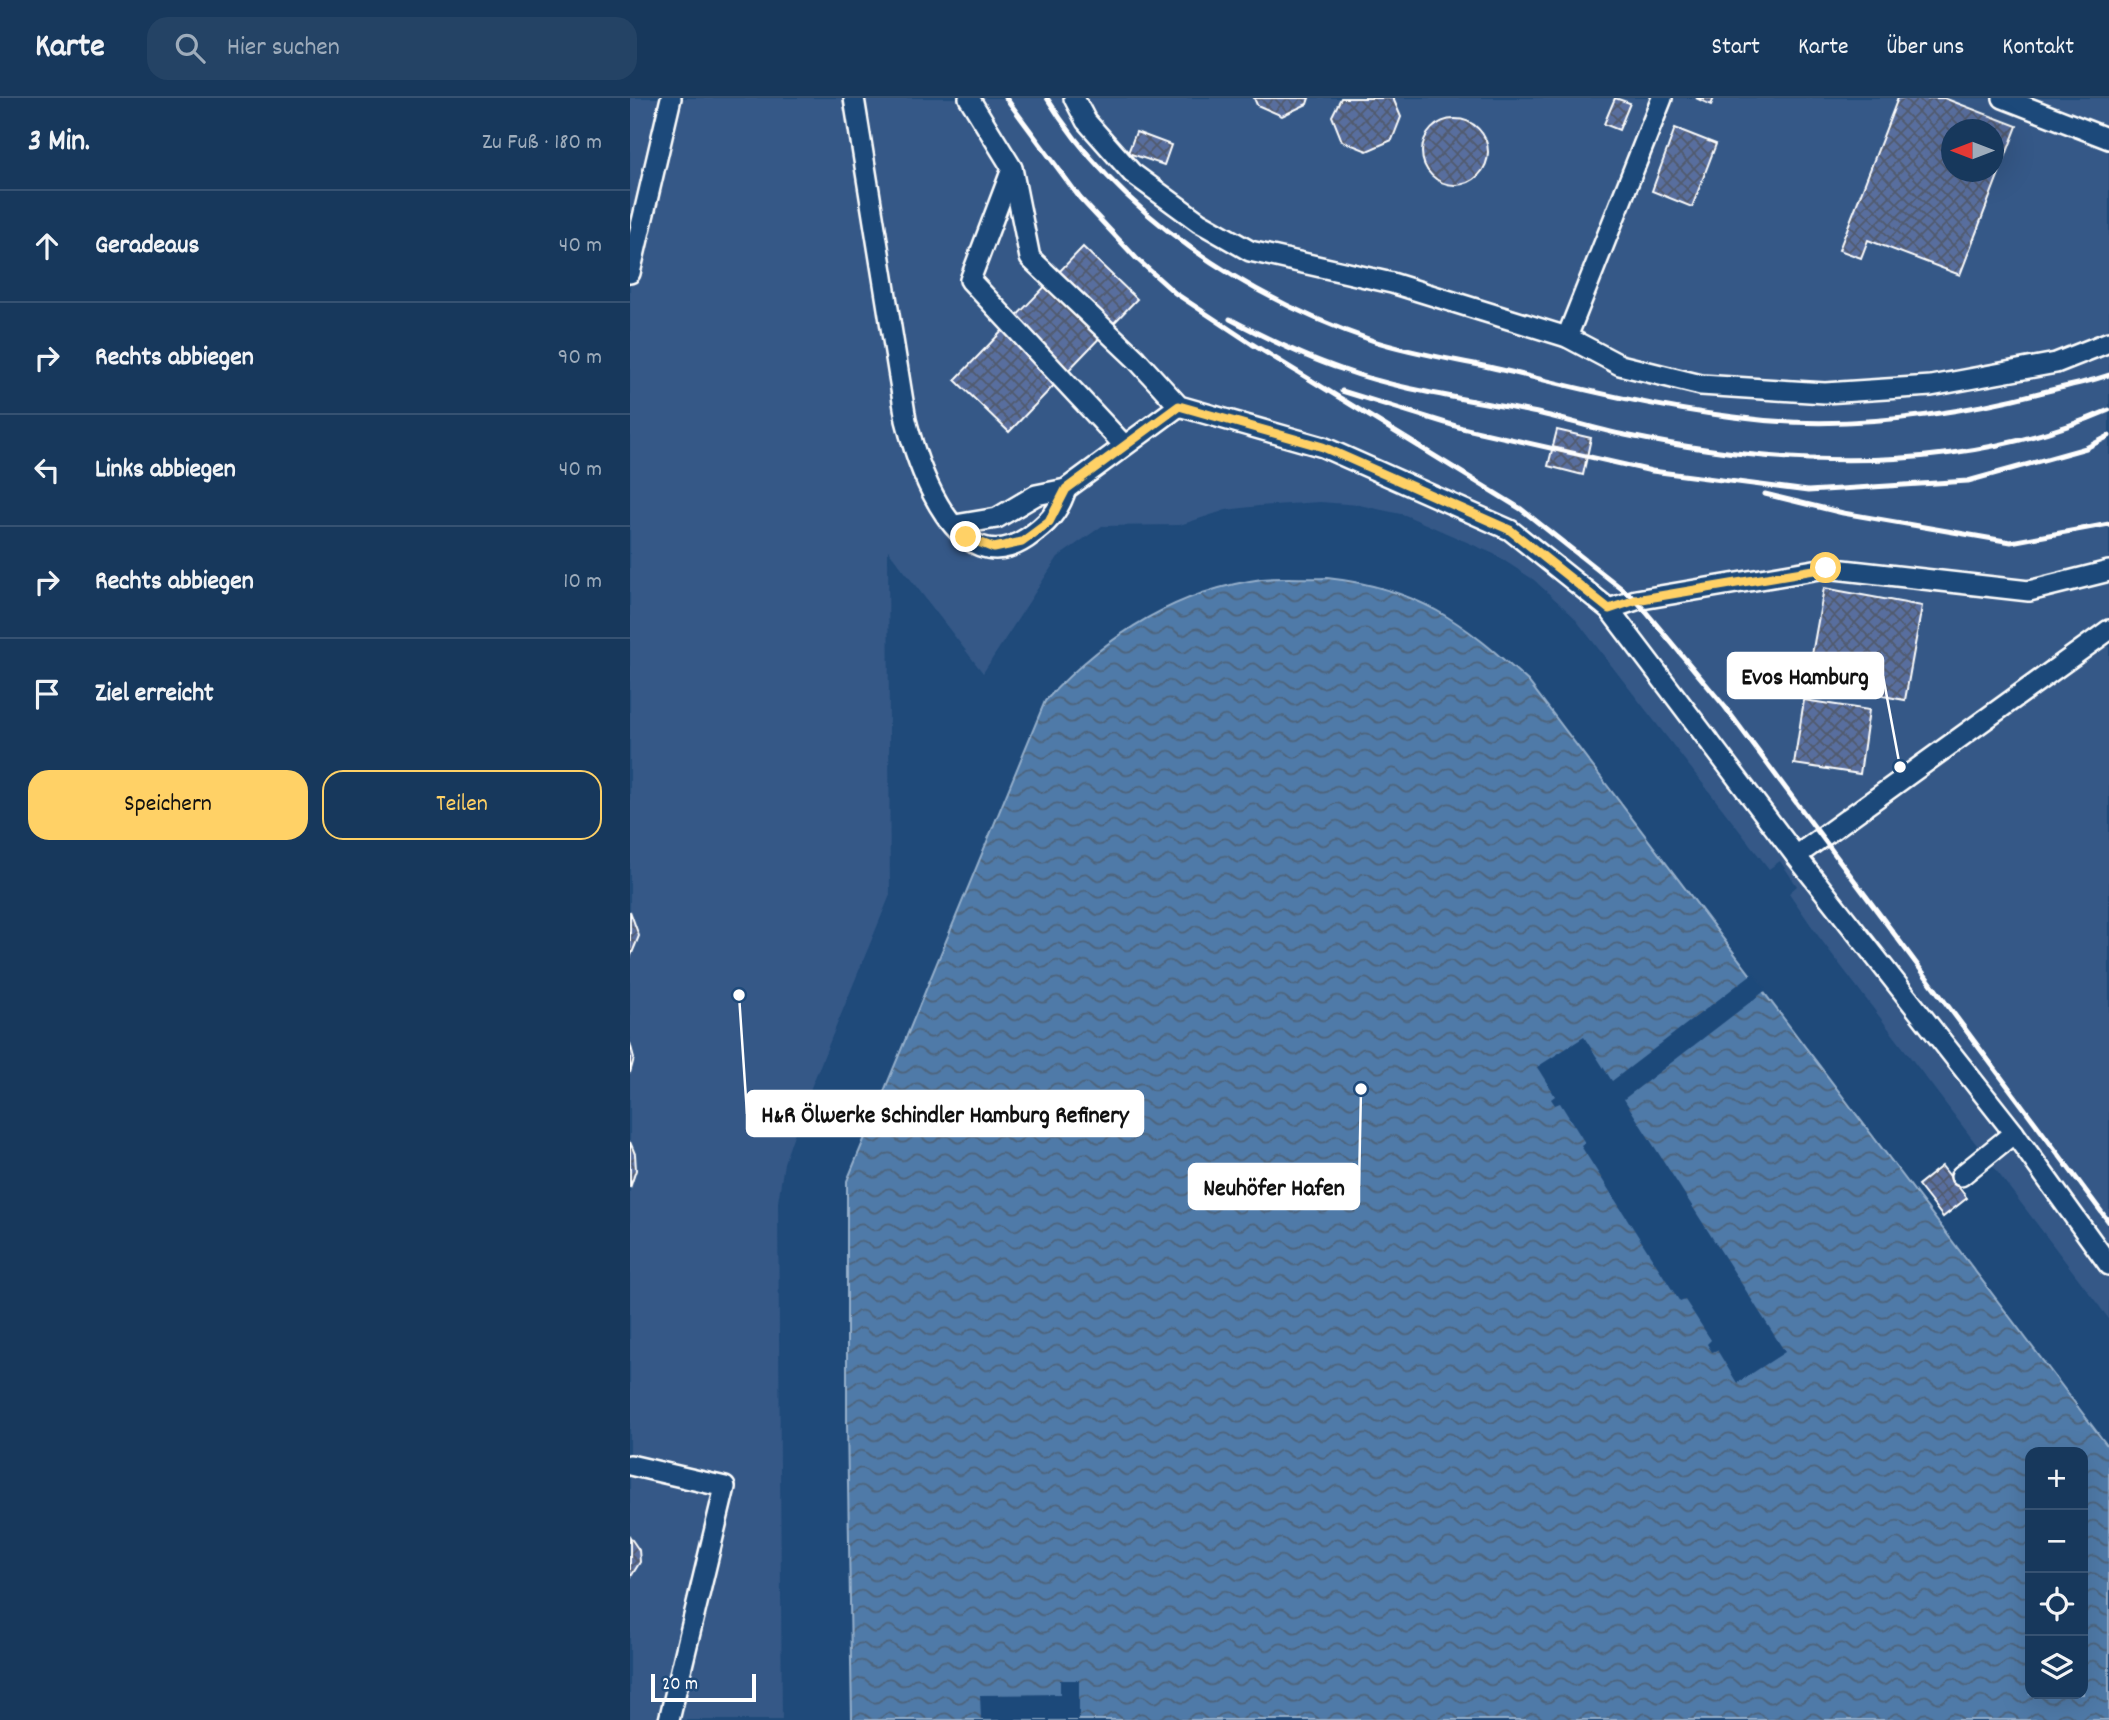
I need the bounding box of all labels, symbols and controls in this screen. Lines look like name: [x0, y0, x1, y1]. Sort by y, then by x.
search box: [147, 17, 637, 80]
text: Karte: [35, 25, 105, 72]
icon: search: [171, 29, 209, 67]
text: Hier suchen: [227, 30, 340, 67]
text: Start: [1711, 31, 1760, 65]
text: Karte: [1798, 31, 1849, 65]
text: Über uns: [1887, 31, 1964, 65]
text: Kontakt: [2002, 31, 2074, 65]
north arrow: [1941, 119, 2004, 182]
text: 3 Min.: [28, 122, 90, 165]
text: Zu Fuß · 180 m: [482, 127, 602, 160]
icon: ahead: [28, 227, 66, 265]
text: Geradeaus: [95, 228, 199, 265]
text: 40 m: [559, 230, 602, 263]
icon: right: [28, 339, 66, 377]
text: Rechts abbiegen: [95, 340, 254, 377]
text: 90 m: [558, 342, 602, 375]
icon: left: [28, 451, 66, 489]
text: Links abbiegen: [95, 452, 236, 489]
text: 40 m: [559, 454, 602, 487]
route end: [950, 521, 981, 552]
route start: [1810, 552, 1841, 583]
icon: right: [28, 563, 66, 601]
text: Rechts abbiegen: [95, 564, 254, 601]
text: 10 m: [563, 566, 602, 599]
callout: Evos Hamburg: [1728, 653, 1883, 698]
text: Evos Hamburg: [1741, 662, 1869, 696]
icon: arrive: [28, 675, 66, 713]
text: Ziel erreicht: [95, 676, 214, 713]
button: Speichern: [28, 770, 308, 840]
button: Teilen: [322, 770, 602, 840]
callout: H&R Ölwerke Schindler Hamburg Refinery: [747, 1091, 1143, 1136]
text: H&R Ölwerke Schindler Hamburg Refinery: [761, 1100, 1130, 1134]
callout: Neuhöfer Hafen: [1189, 1164, 1359, 1209]
text: Neuhöfer Hafen: [1203, 1173, 1345, 1207]
map controls: [2025, 1447, 2088, 1699]
button: +: [2025, 1447, 2088, 1510]
button: −: [2025, 1510, 2088, 1573]
button: locate: [2025, 1573, 2088, 1636]
button: layers: [2025, 1636, 2088, 1699]
scale bar: [651, 1671, 756, 1703]
text: 20 m: [662, 1672, 698, 1699]

